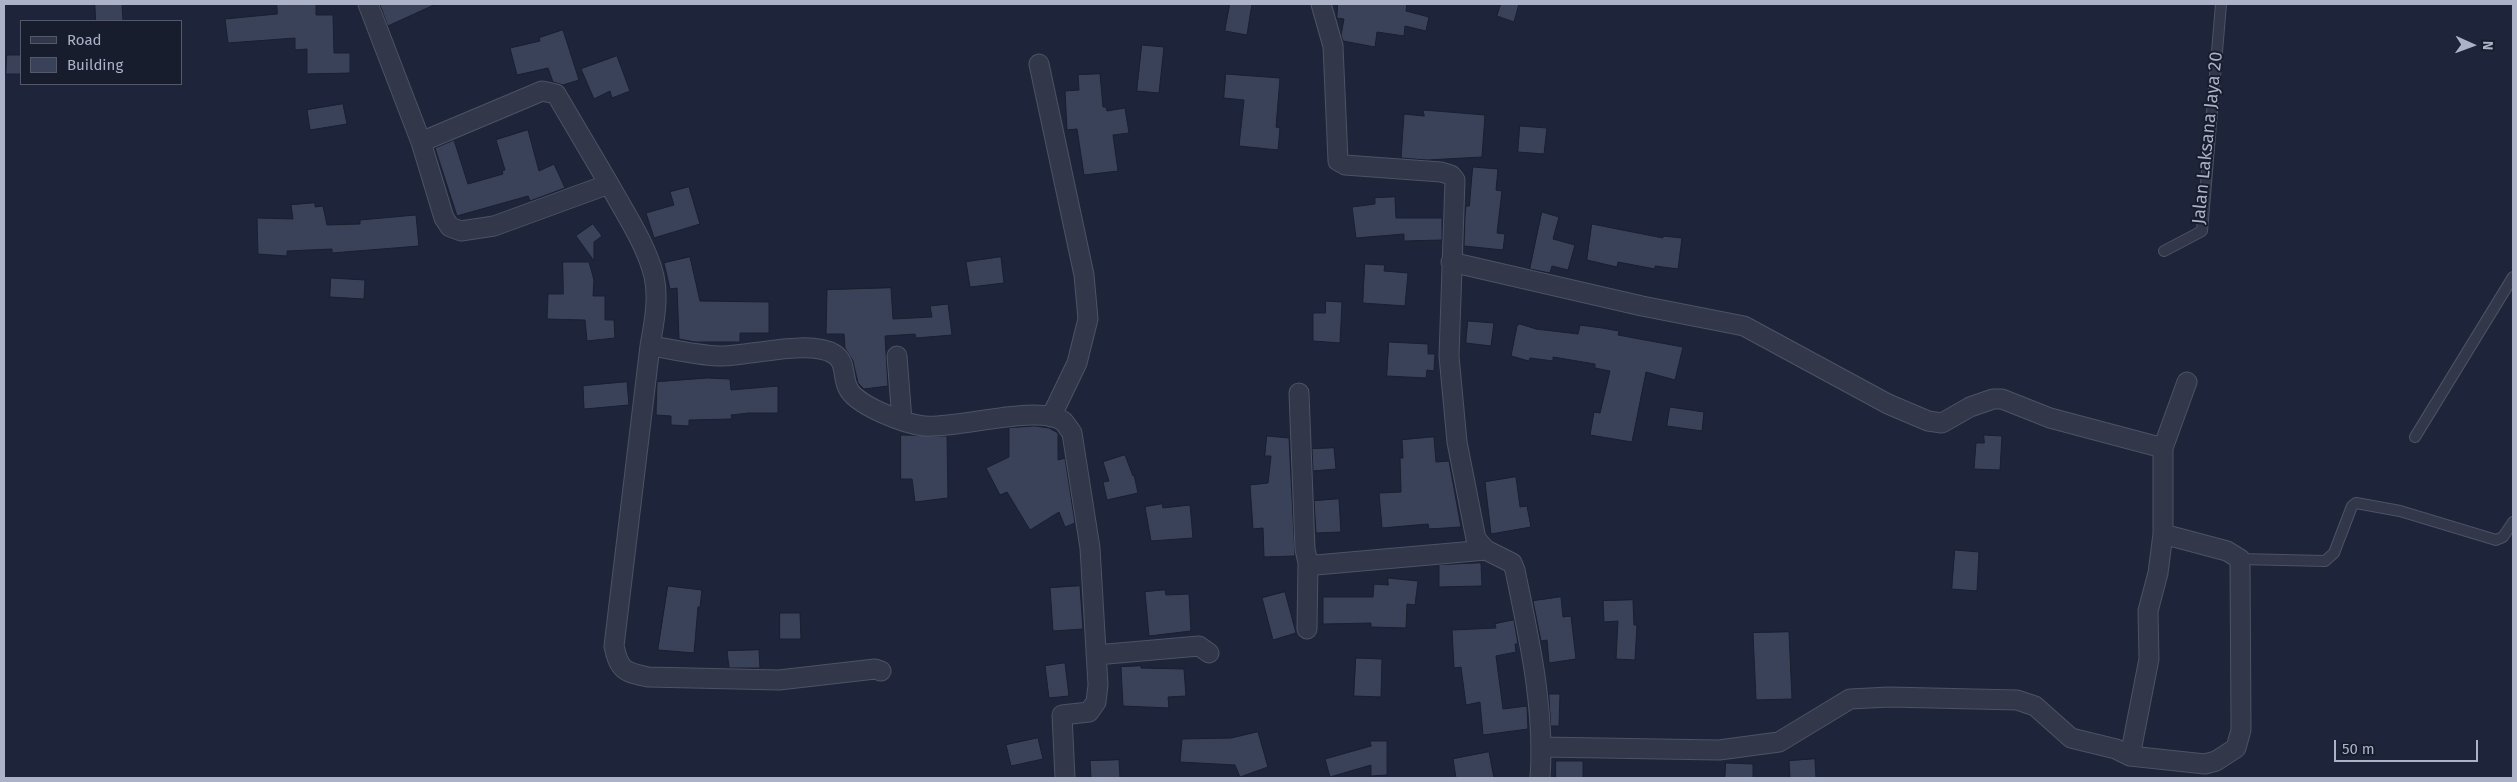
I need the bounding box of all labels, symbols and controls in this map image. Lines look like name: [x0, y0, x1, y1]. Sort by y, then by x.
legend: [20, 20, 182, 85]
north arrow: [2447, 20, 2497, 70]
text: Road: [67, 31, 102, 49]
text: N: [2479, 41, 2496, 50]
street label: Jalan Laksana Jaya 20: [2188, 51, 2228, 225]
text: Building: [67, 56, 123, 74]
scale bar: [2337, 730, 2481, 762]
text: 50 m: [2342, 740, 2375, 758]

